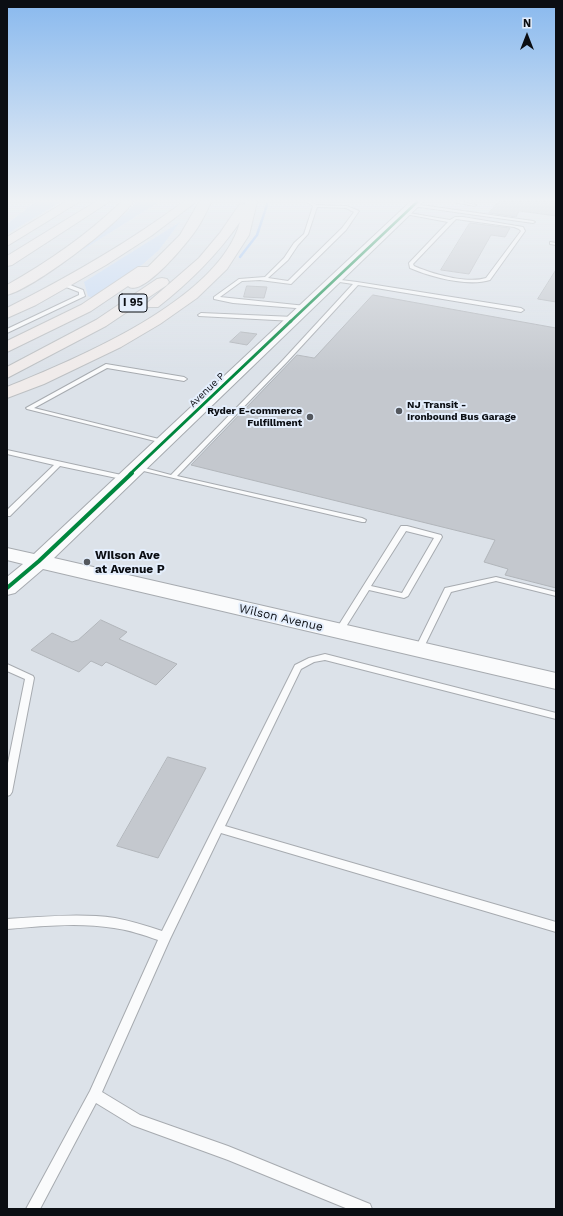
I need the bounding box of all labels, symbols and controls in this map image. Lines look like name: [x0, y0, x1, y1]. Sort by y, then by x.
north arrow: [507, 16, 547, 56]
text: N: [523, 17, 531, 30]
road number: I 95: [119, 294, 147, 312]
street label: Avenue P: [187, 370, 227, 410]
place label: NJ Transit - Ironbound Bus Garage: [407, 399, 516, 422]
place label: Ryder E-commerce Fulfillment: [207, 405, 302, 428]
marker: NJ Transit - Ironbound Bus Garage: [394, 406, 404, 416]
marker: Ryder E-commerce Fulfillment: [305, 412, 315, 422]
place label: Wilson Ave at Avenue P: [95, 548, 165, 576]
marker: Wilson Ave at Avenue P: [82, 557, 92, 567]
street label: Wilson Avenue: [238, 601, 324, 635]

